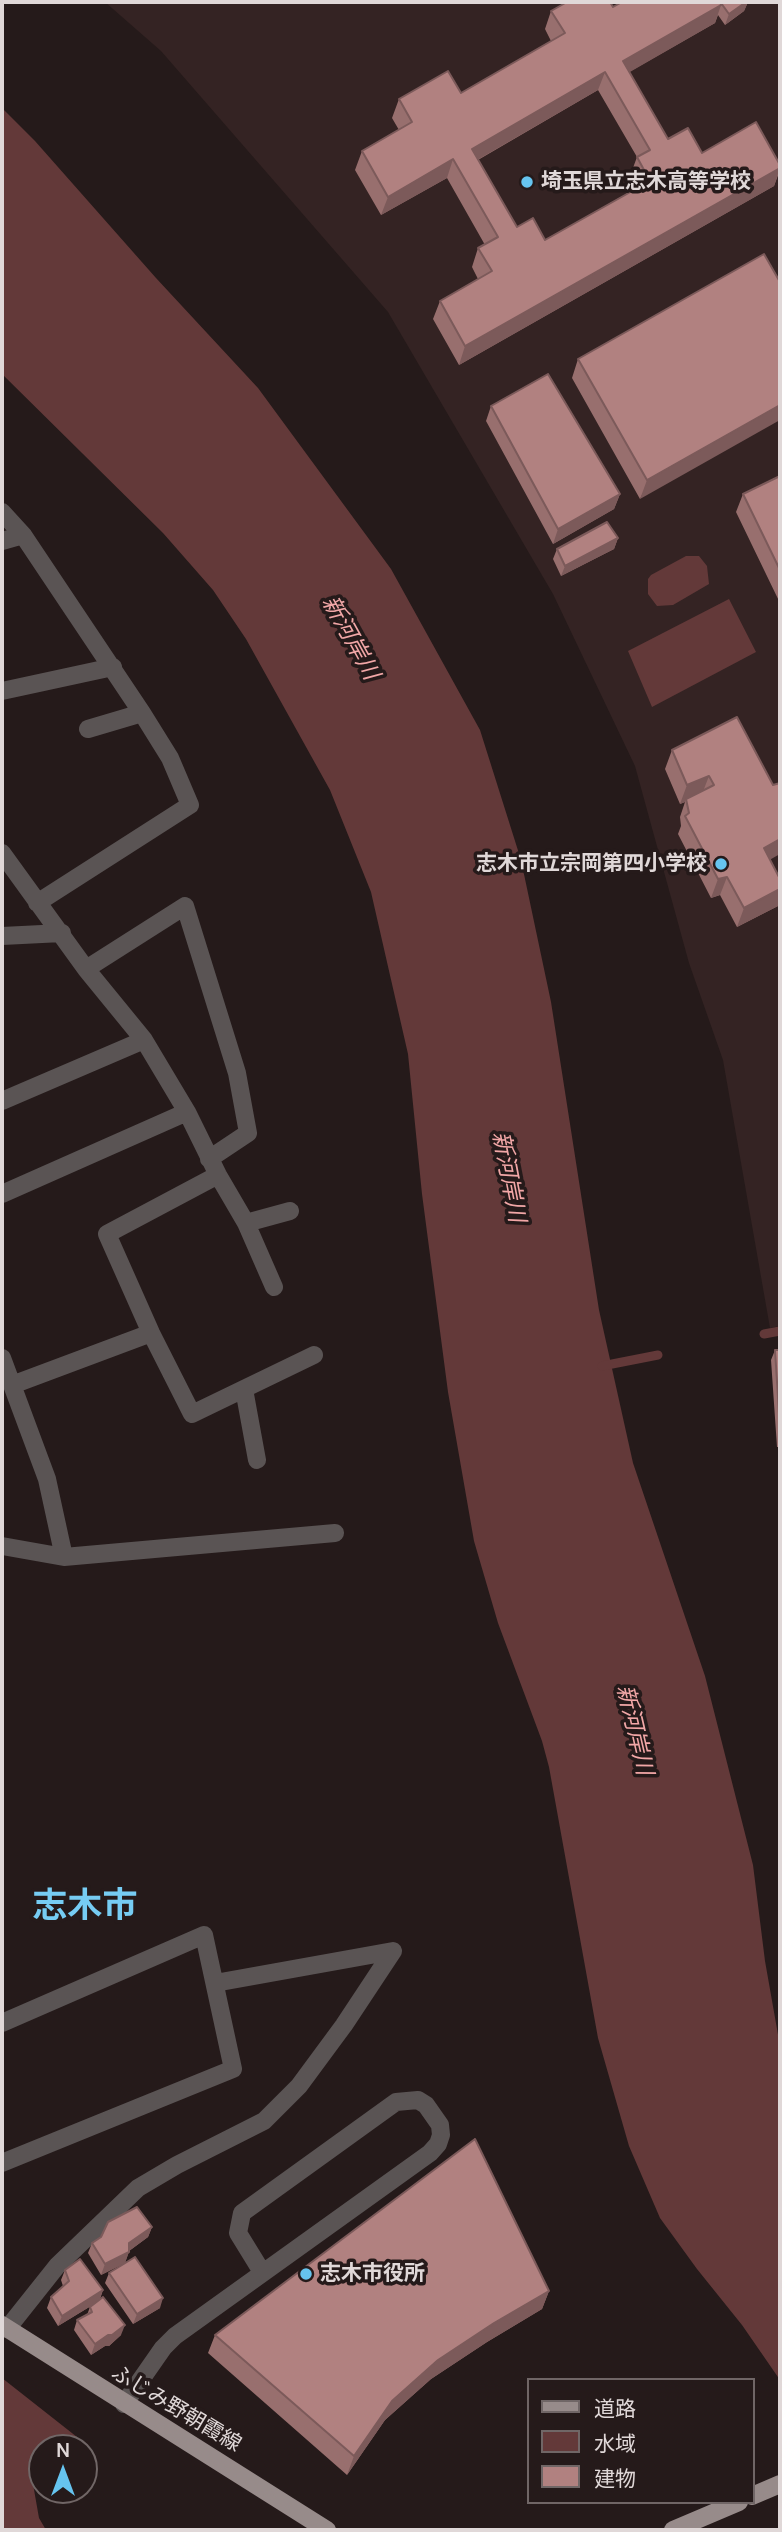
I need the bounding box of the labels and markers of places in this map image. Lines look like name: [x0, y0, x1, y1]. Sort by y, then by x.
place label: 埼玉県立志木高等学校: [541, 169, 751, 195]
marker: 埼玉県立志木高等学校: [519, 174, 535, 190]
place label: 志木市立宗岡第四小学校: [476, 851, 707, 877]
marker: 志木市立宗岡第四小学校: [713, 856, 729, 872]
place label: 志木市役所: [320, 2261, 425, 2287]
marker: 志木市役所: [298, 2266, 314, 2282]

